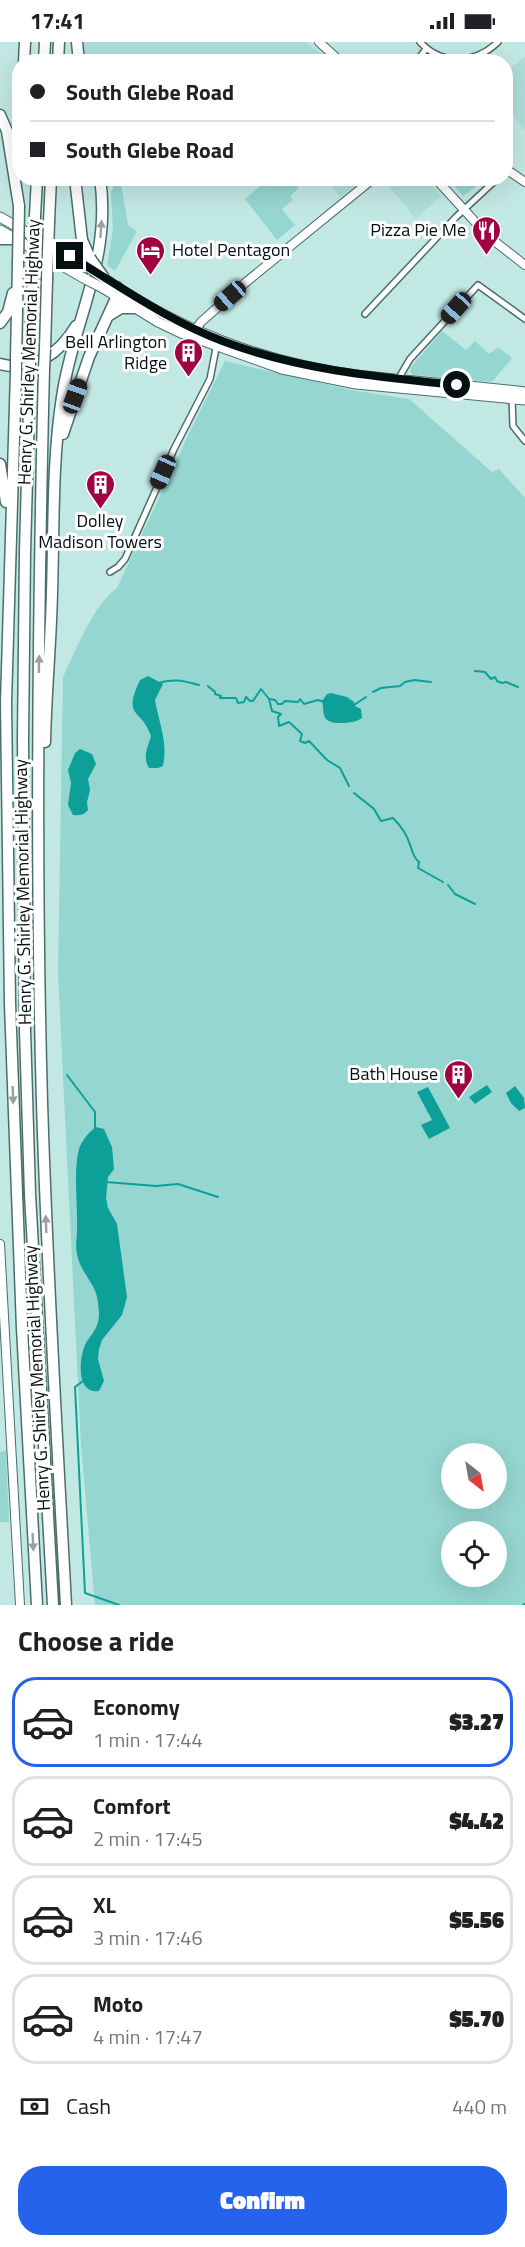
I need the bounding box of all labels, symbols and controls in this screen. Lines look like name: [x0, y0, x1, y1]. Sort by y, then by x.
text: 17:41: [30, 4, 85, 38]
text: South Glebe Road: [66, 75, 234, 109]
text: South Glebe Road: [66, 133, 234, 167]
restaurant icon: Pizza Pie Me: [471, 214, 503, 256]
place label: Pizza Pie Me: [370, 216, 466, 243]
street label: Henry G. Shirley Memorial Highway: [10, 218, 47, 485]
one-way arrow: [97, 219, 106, 238]
hotel icon: Hotel Pentagon: [135, 234, 167, 276]
place label: Hotel Pentagon: [172, 236, 290, 263]
route end: [56, 242, 83, 269]
car: [211, 277, 249, 315]
car: [437, 289, 475, 327]
place label: Bell Arlington Ridge: [65, 328, 167, 376]
building icon: Bell Arlington Ridge: [172, 336, 204, 378]
route start: [443, 371, 470, 398]
car: [60, 376, 90, 416]
car: [147, 452, 179, 492]
building icon: Dolley Madison Towers: [84, 468, 116, 510]
place label: Dolley Madison Towers: [38, 507, 162, 555]
one-way arrow: [34, 654, 43, 673]
street label: Henry G. Shirley Memorial Highway: [7, 758, 38, 1025]
building icon: Bath House: [443, 1058, 475, 1100]
place label: Bath House: [349, 1060, 438, 1087]
one-way arrow: [9, 1086, 18, 1105]
one-way arrow: [42, 1215, 51, 1234]
street label: Henry G. Shirley Memorial Highway: [16, 1244, 57, 1512]
north arrow: [441, 1443, 507, 1509]
map controls: [441, 1443, 507, 1587]
button: locate: [441, 1521, 507, 1587]
one-way arrow: [29, 1532, 38, 1551]
text: Choose a ride: [18, 1620, 174, 1661]
text: Economy: [93, 1690, 180, 1724]
icon: car: [21, 1695, 75, 1749]
text: $3.27: [449, 1705, 504, 1739]
text: 1 min · 17:44: [93, 1724, 203, 1755]
text: Comfort: [93, 1789, 171, 1823]
icon: car: [21, 1794, 75, 1848]
text: $4.42: [449, 1804, 504, 1838]
text: 2 min · 17:45: [93, 1823, 203, 1854]
text: XL: [93, 1888, 116, 1922]
icon: car: [21, 1893, 75, 1947]
text: $5.56: [449, 1903, 504, 1937]
text: 3 min · 17:46: [93, 1922, 203, 1953]
text: Moto: [93, 1987, 143, 2021]
icon: car: [21, 1992, 75, 2046]
text: $5.70: [449, 2002, 504, 2036]
text: 4 min · 17:47: [93, 2021, 203, 2052]
text: Cash: [66, 2089, 111, 2123]
icon: cash: [18, 2090, 51, 2123]
text: 440 m: [452, 2091, 507, 2122]
button: Confirm: [18, 2166, 507, 2235]

